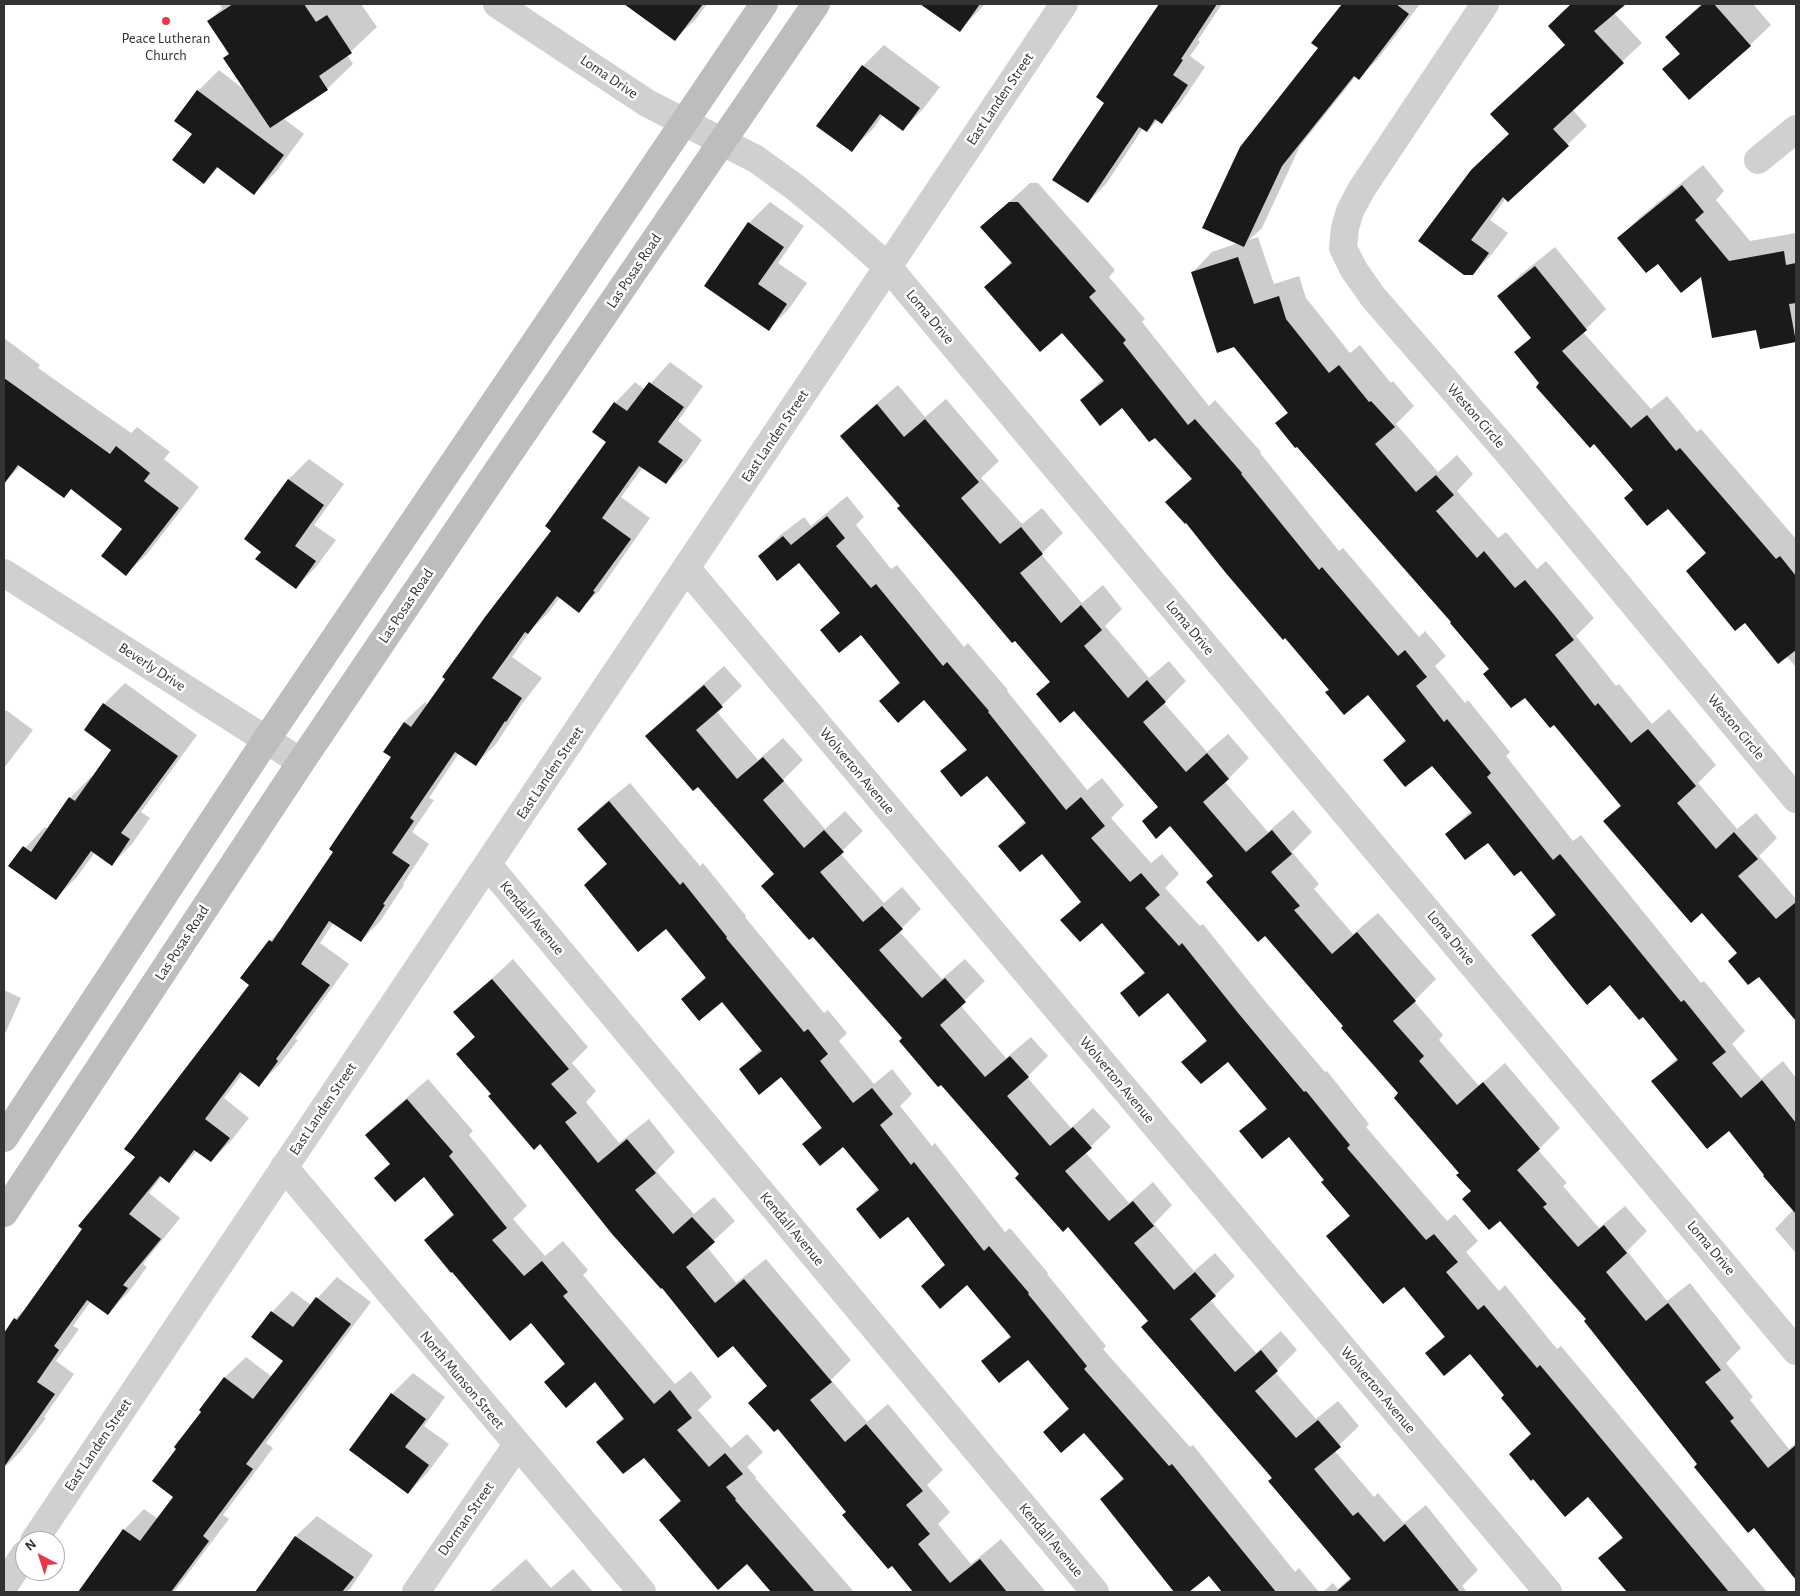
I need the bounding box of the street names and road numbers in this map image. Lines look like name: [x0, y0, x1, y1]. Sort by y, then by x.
street label: East Landen Street: [962, 49, 1038, 149]
street label: Loma Drive: [577, 51, 641, 103]
street label: Las Posas Road: [602, 230, 666, 312]
street label: Loma Drive: [902, 286, 958, 348]
street label: Weston Circle: [1443, 380, 1509, 452]
street label: East Landen Street: [737, 386, 813, 486]
street label: Las Posas Road: [374, 565, 438, 647]
street label: Loma Drive: [1162, 597, 1218, 659]
street label: Beverly Drive: [115, 639, 189, 695]
street label: Weston Circle: [1703, 691, 1769, 763]
street label: East Landen Street: [512, 723, 588, 823]
street label: Wolverton Avenue: [816, 724, 898, 818]
street label: Kendall Avenue: [496, 877, 568, 959]
street label: Las Posas Road: [151, 902, 213, 984]
street label: Loma Drive: [1423, 907, 1479, 969]
street label: Wolverton Avenue: [1076, 1033, 1158, 1127]
street label: East Landen Street: [285, 1059, 361, 1159]
street label: Kendall Avenue: [756, 1188, 828, 1270]
street label: Loma Drive: [1683, 1217, 1739, 1279]
street label: North Munson Street: [416, 1327, 508, 1433]
street label: Wolverton Avenue: [1337, 1343, 1419, 1437]
street label: East Landen Street: [60, 1395, 136, 1495]
street label: Dorman Street: [434, 1479, 498, 1559]
street label: Kendall Avenue: [1015, 1499, 1087, 1581]

